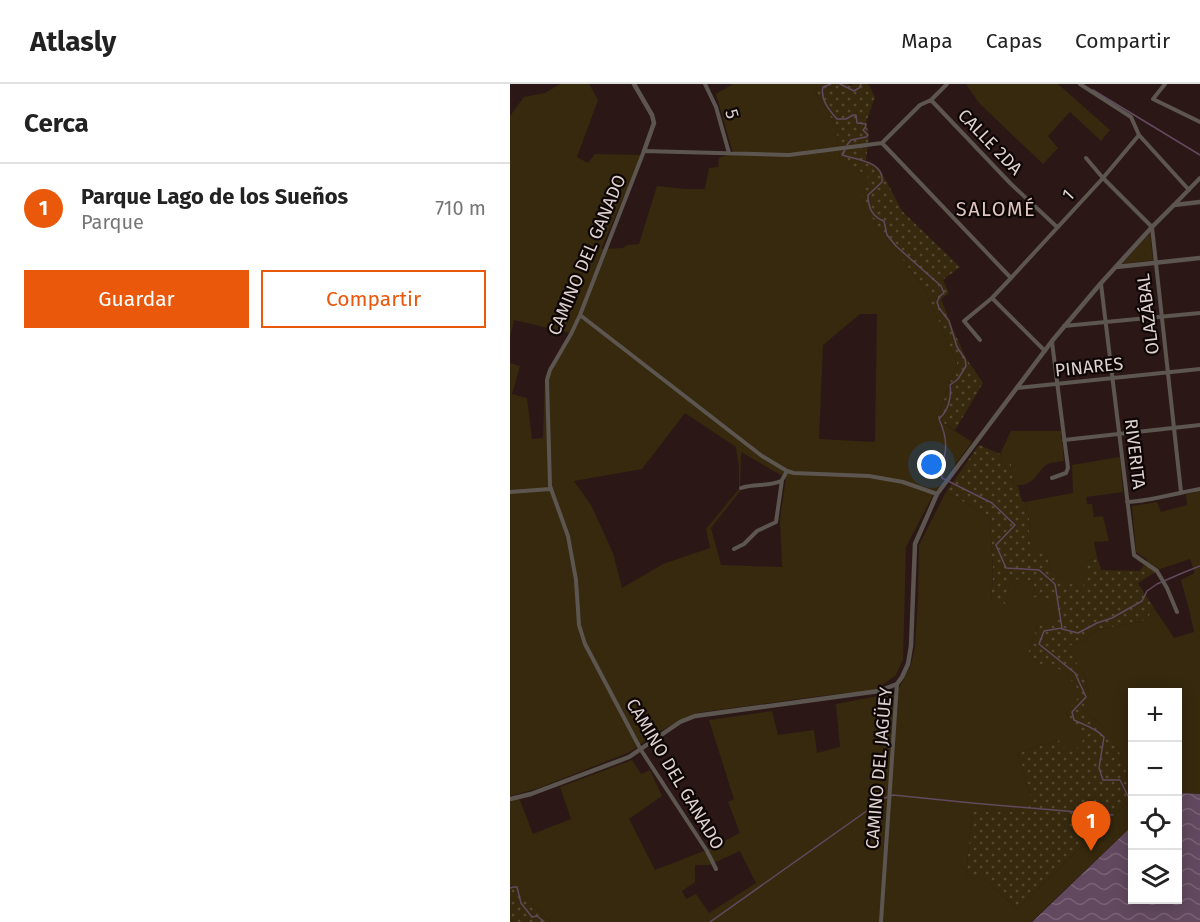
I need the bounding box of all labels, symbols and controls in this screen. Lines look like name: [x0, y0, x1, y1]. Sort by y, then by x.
text: Atlasly: [30, 25, 116, 58]
text: Mapa: [901, 28, 953, 54]
text: Capas: [986, 28, 1042, 54]
text: Compartir: [1075, 28, 1170, 54]
street label: CALLE 2DA: [953, 104, 1027, 180]
street label: 5: [720, 107, 744, 121]
text: Cerca: [24, 108, 89, 139]
street label: CAMINO DEL GANADO: [543, 171, 631, 339]
text: Parque Lago de los Sueños: [81, 183, 348, 210]
street label: 1: [1057, 185, 1079, 205]
text: 1: [39, 196, 48, 220]
text: 710 m: [435, 196, 486, 220]
district label: SALOMÉ: [956, 197, 1036, 221]
text: Parque: [81, 210, 144, 234]
button: Guardar: [24, 270, 249, 328]
button: Compartir: [261, 270, 486, 328]
street label: OLAZÁBAL: [1131, 272, 1164, 356]
street label: PINARES: [1054, 352, 1124, 382]
street label: RIVERITA: [1120, 418, 1150, 491]
your location: [917, 450, 946, 479]
street label: CAMINO DEL JAGÜEY: [861, 686, 897, 850]
map controls: [1128, 688, 1182, 904]
button: +: [1128, 688, 1182, 742]
street label: CAMINO DEL GANADO: [621, 694, 729, 854]
button: −: [1128, 742, 1182, 796]
button: locate: [1128, 796, 1182, 850]
pin: 1: [1072, 802, 1110, 851]
button: layers: [1128, 850, 1182, 904]

